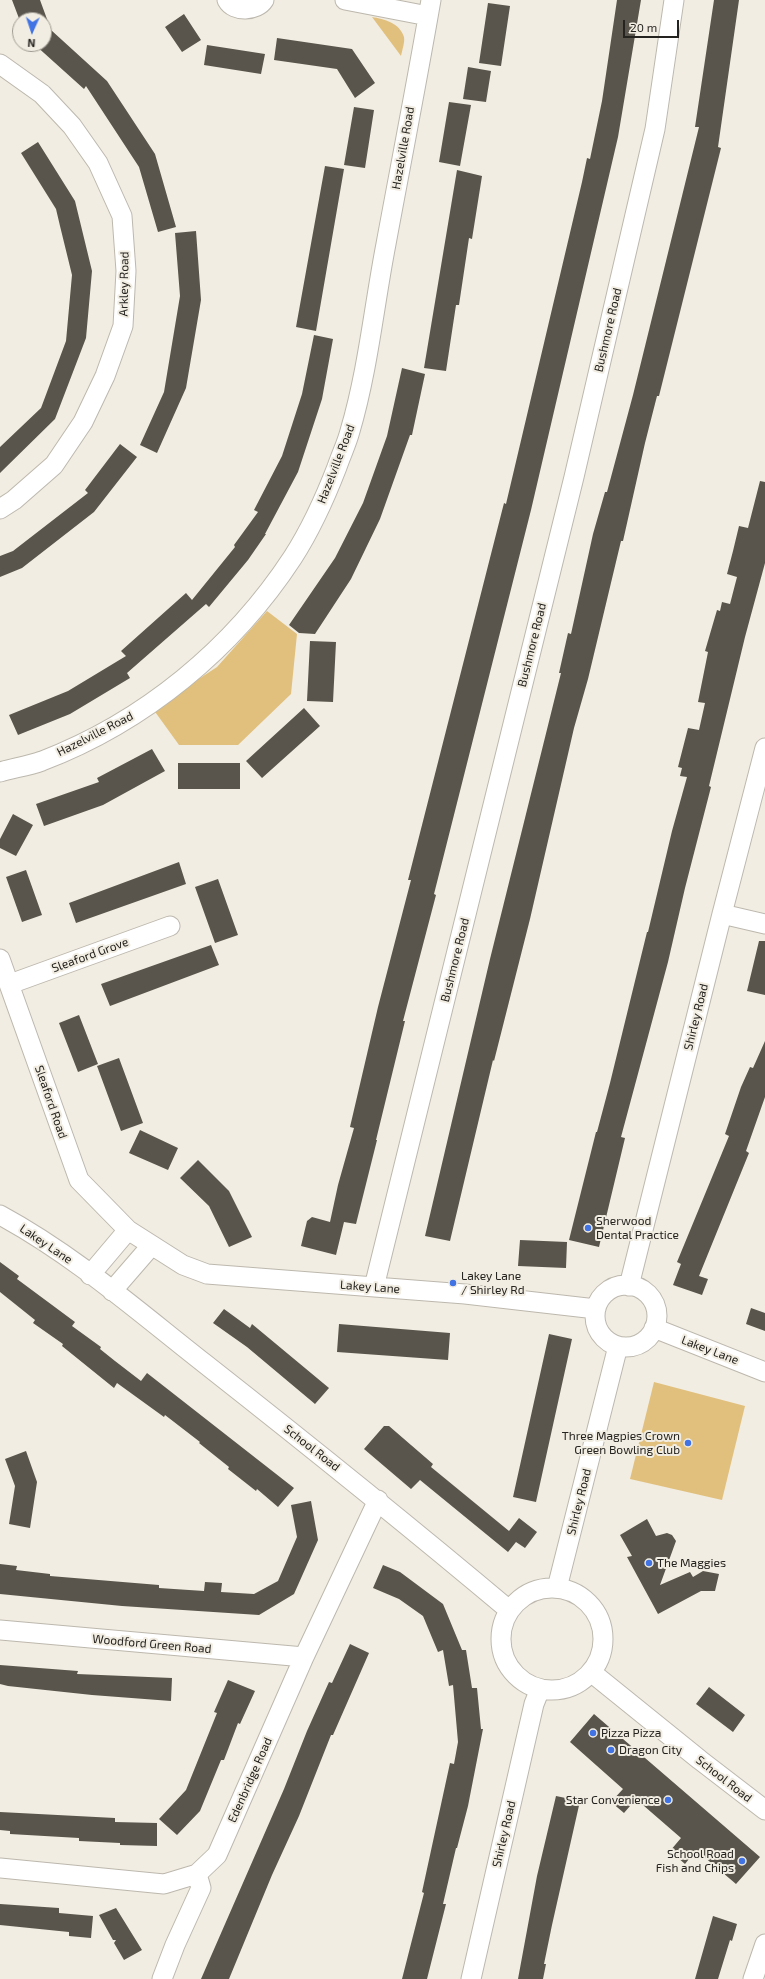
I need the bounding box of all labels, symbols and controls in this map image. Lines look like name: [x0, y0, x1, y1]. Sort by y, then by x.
north arrow: [12, 12, 52, 52]
scale bar: [625, 12, 681, 38]
text: 20 m: [630, 20, 657, 34]
text: N: [27, 37, 36, 50]
street label: Hazelville Road: [389, 106, 417, 190]
street label: Arkley Road: [116, 251, 132, 317]
street label: Bushmore Road: [591, 286, 625, 374]
street label: Hazelville Road: [314, 422, 358, 506]
street label: Bushmore Road: [515, 601, 549, 689]
street label: Hazelville Road: [54, 709, 136, 759]
street label: Bushmore Road: [438, 916, 472, 1004]
street label: Sleaford Grove: [50, 934, 130, 976]
street label: Shirley Road: [681, 982, 711, 1052]
street label: Sleaford Road: [32, 1063, 70, 1141]
place label: Sherwood Dental Practice: [596, 1214, 679, 1242]
street label: Lakey Lane: [17, 1221, 75, 1267]
marker: Sherwood Dental Practice: [583, 1223, 593, 1233]
place label: Lakey Lane / Shirley Rd: [461, 1269, 525, 1297]
street label: Lakey Lane: [339, 1278, 401, 1296]
marker: Lakey Lane / Shirley Rd: [448, 1278, 458, 1288]
street label: Lakey Lane: [679, 1332, 741, 1368]
street label: School Road: [281, 1422, 343, 1474]
place label: Three Magpies Crown Green Bowling Club: [562, 1429, 680, 1457]
marker: Three Magpies Crown Green Bowling Club: [683, 1438, 693, 1448]
street label: Shirley Road: [564, 1467, 594, 1537]
place label: The Maggies: [657, 1556, 726, 1570]
marker: The Maggies: [644, 1558, 654, 1568]
street label: Woodford Green Road: [92, 1632, 212, 1656]
place label: Pizza Pizza: [601, 1726, 661, 1740]
marker: Pizza Pizza: [588, 1728, 598, 1738]
street label: Edenbridge Road: [225, 1735, 275, 1825]
place label: Dragon City: [619, 1743, 682, 1757]
marker: Dragon City: [606, 1745, 616, 1755]
street label: School Road: [693, 1753, 755, 1805]
place label: Star Convenience: [566, 1793, 660, 1807]
marker: Star Convenience: [663, 1795, 673, 1805]
street label: Shirley Road: [489, 1799, 519, 1869]
place label: School Road Fish and Chips: [656, 1847, 734, 1875]
marker: School Road Fish and Chips: [737, 1856, 747, 1866]

